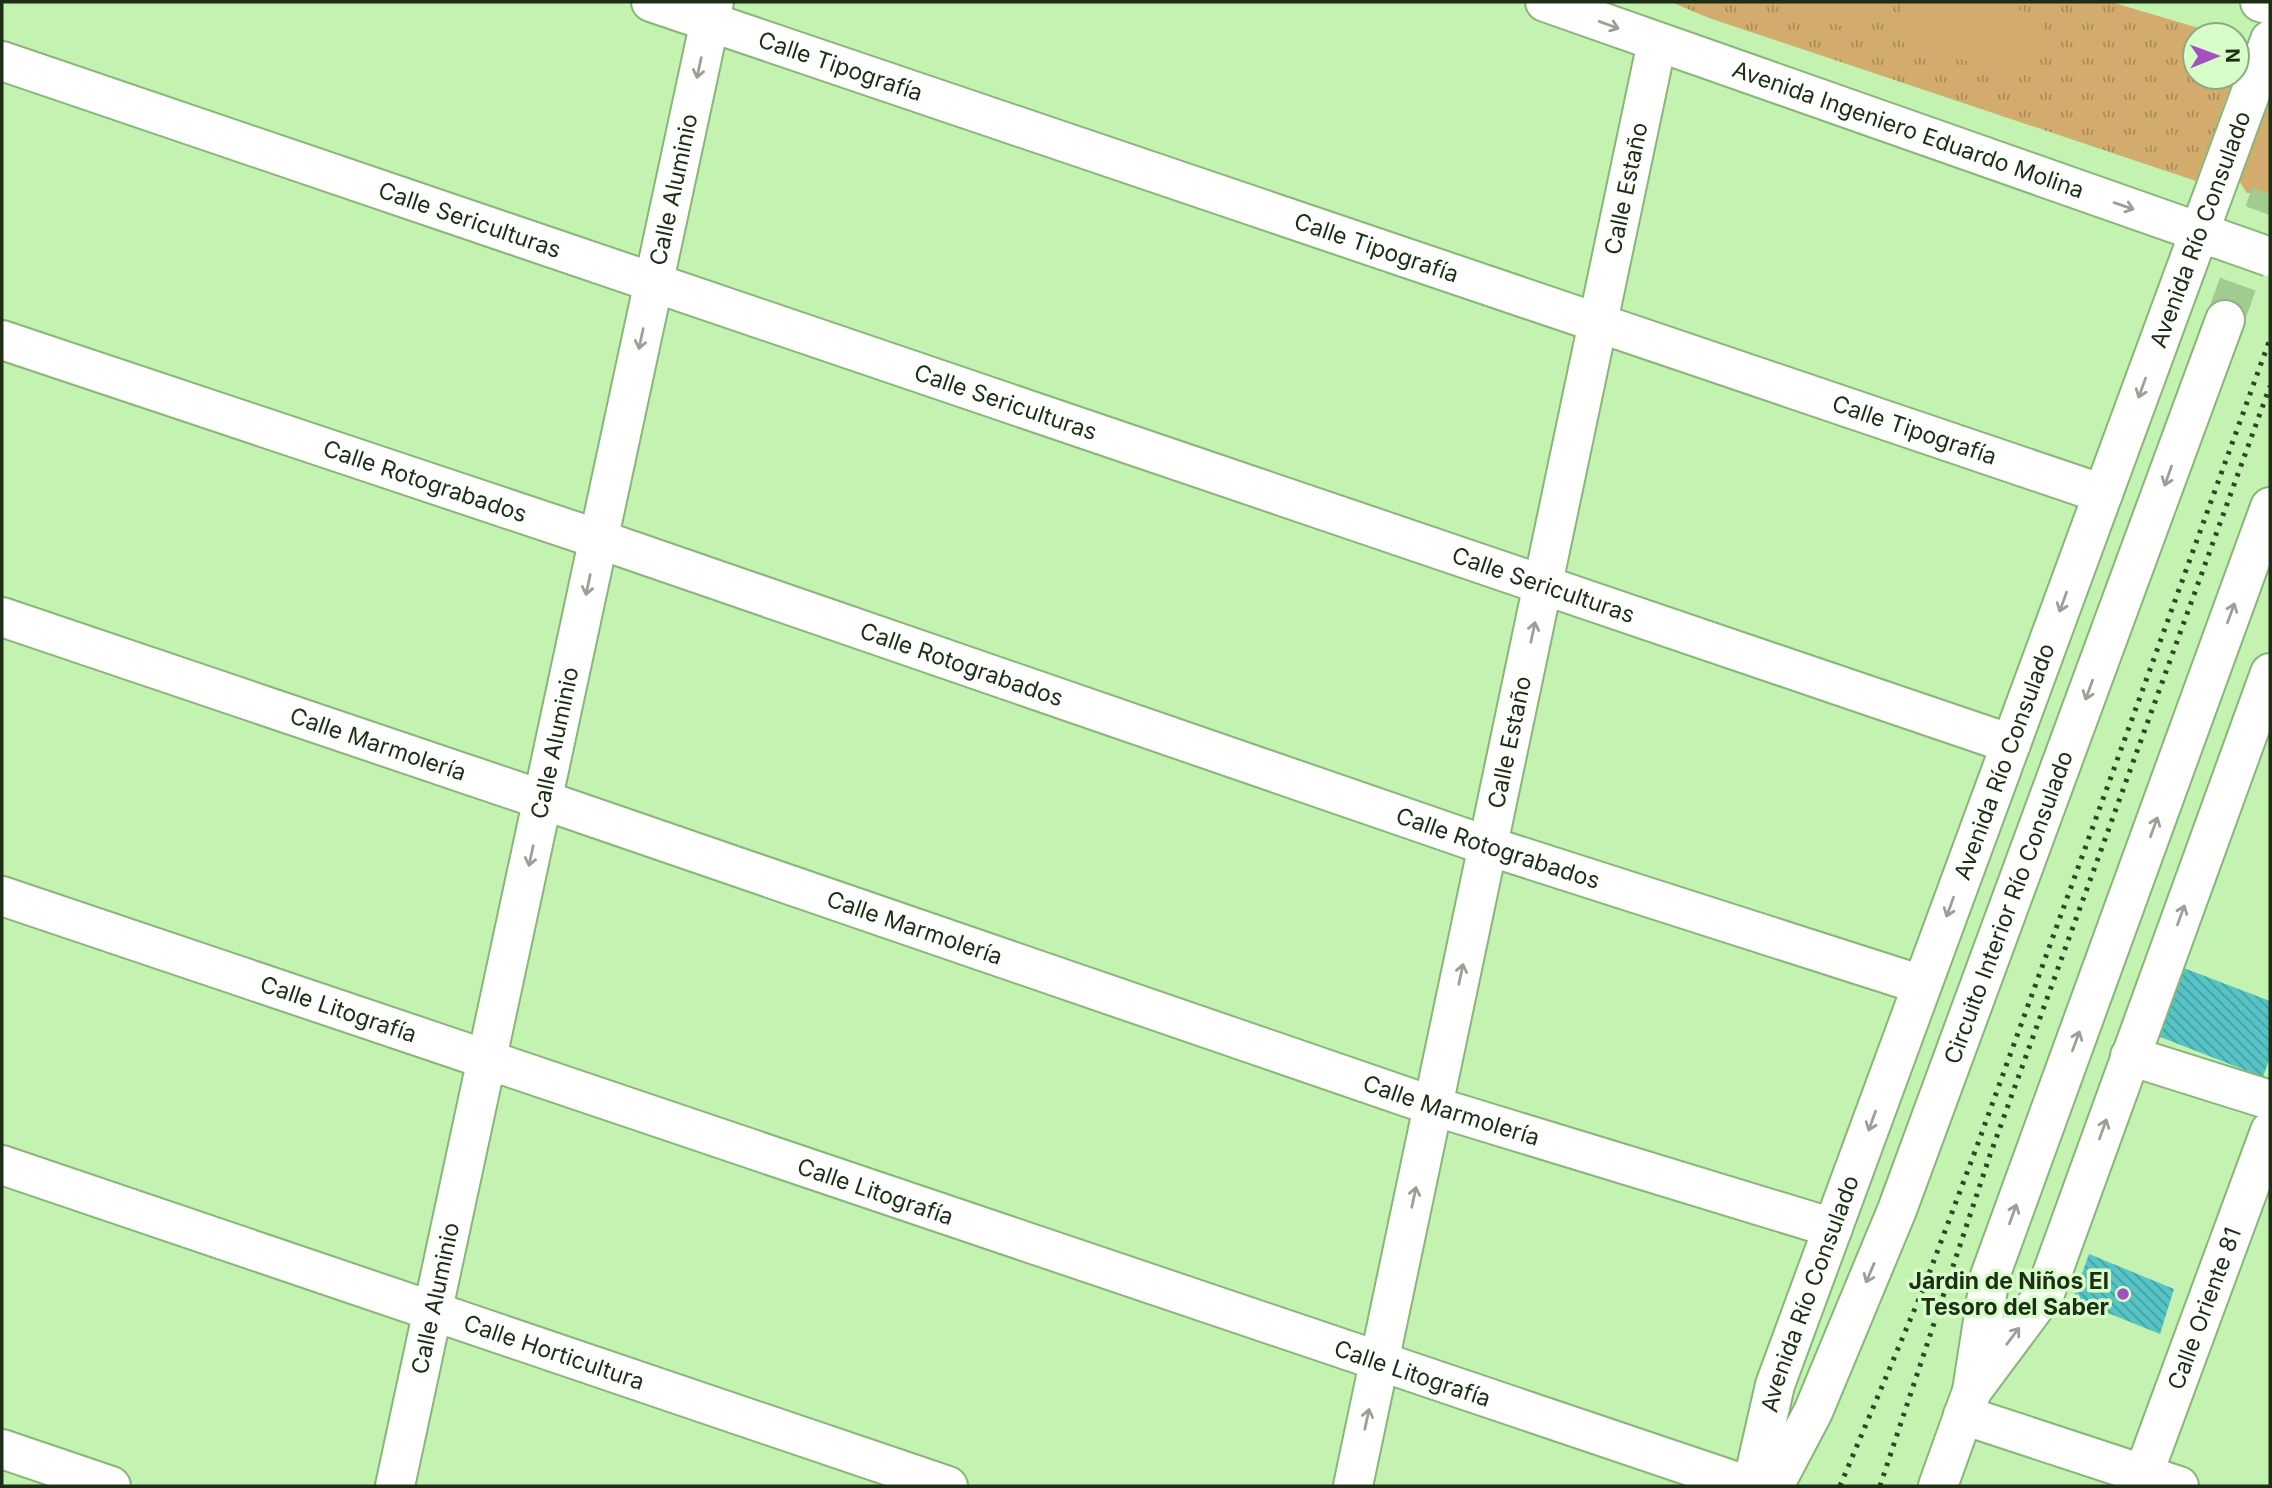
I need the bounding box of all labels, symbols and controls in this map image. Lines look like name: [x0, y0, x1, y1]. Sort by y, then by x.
one-way arrow: [1598, 19, 1620, 32]
north arrow: [2181, 21, 2251, 91]
street label: Calle Tipografía: [755, 25, 926, 107]
text: N: [2221, 48, 2244, 63]
street label: Avenida Ingeniero Eduardo Molina: [1729, 55, 2088, 204]
one-way arrow: [692, 57, 705, 79]
street label: Avenida Río Consulado: [2144, 107, 2257, 351]
street label: Calle Aluminio: [644, 111, 704, 268]
street label: Calle Estaño: [1599, 120, 1654, 257]
street label: Calle Sericulturas: [375, 176, 565, 264]
one-way arrow: [2113, 201, 2135, 213]
street label: Calle Tipografía: [1291, 207, 1462, 289]
one-way arrow: [634, 327, 648, 350]
street label: Calle Sericulturas: [911, 358, 1101, 446]
one-way arrow: [2135, 377, 2147, 399]
street label: Calle Tipografía: [1829, 389, 2000, 471]
street label: Calle Rotograbados: [320, 434, 531, 528]
one-way arrow: [2161, 465, 2173, 487]
street label: Calle Sericulturas: [1448, 541, 1638, 629]
one-way arrow: [581, 573, 595, 596]
one-way arrow: [2056, 590, 2068, 612]
one-way arrow: [2226, 603, 2239, 625]
street label: Calle Rotograbados: [856, 616, 1067, 712]
one-way arrow: [1526, 621, 1540, 644]
street label: Avenida Río Consulado: [1948, 639, 2061, 884]
street label: Calle Aluminio: [525, 664, 585, 821]
street label: Calle Estaño: [1482, 674, 1537, 811]
one-way arrow: [2082, 678, 2094, 700]
street label: Calle Marmolería: [286, 701, 470, 787]
street label: Circuito Interior Río Consulado: [1938, 747, 2079, 1068]
street label: Calle Rotograbados: [1392, 801, 1603, 895]
one-way arrow: [2148, 817, 2161, 839]
one-way arrow: [523, 844, 537, 867]
street label: Calle Marmolería: [823, 885, 1006, 971]
one-way arrow: [1943, 896, 1956, 918]
one-way arrow: [2176, 905, 2189, 927]
one-way arrow: [1454, 963, 1468, 986]
street label: Calle Litografía: [257, 970, 420, 1049]
one-way arrow: [2070, 1030, 2083, 1052]
street label: Calle Marmolería: [1359, 1069, 1543, 1152]
one-way arrow: [1865, 1109, 1877, 1131]
one-way arrow: [2098, 1119, 2111, 1141]
street label: Calle Litografía: [794, 1152, 957, 1231]
street label: Avenida Río Consulado: [1755, 1171, 1865, 1415]
one-way arrow: [1407, 1186, 1421, 1209]
one-way arrow: [2007, 1203, 2020, 1225]
street label: Calle Aluminio: [405, 1220, 465, 1377]
street label: Calle Oriente 81: [2162, 1224, 2247, 1394]
one-way arrow: [1863, 1262, 1876, 1284]
place label: Jardin de Niños El Tesoro del Saber: [1909, 1267, 2109, 1321]
marker: Jardin de Niños El Tesoro del Saber: [2115, 1286, 2131, 1302]
street label: Calle Horticultura: [460, 1309, 648, 1396]
one-way arrow: [2006, 1327, 2020, 1346]
street label: Calle Litografía: [1331, 1334, 1494, 1413]
one-way arrow: [1362, 1409, 1375, 1431]

